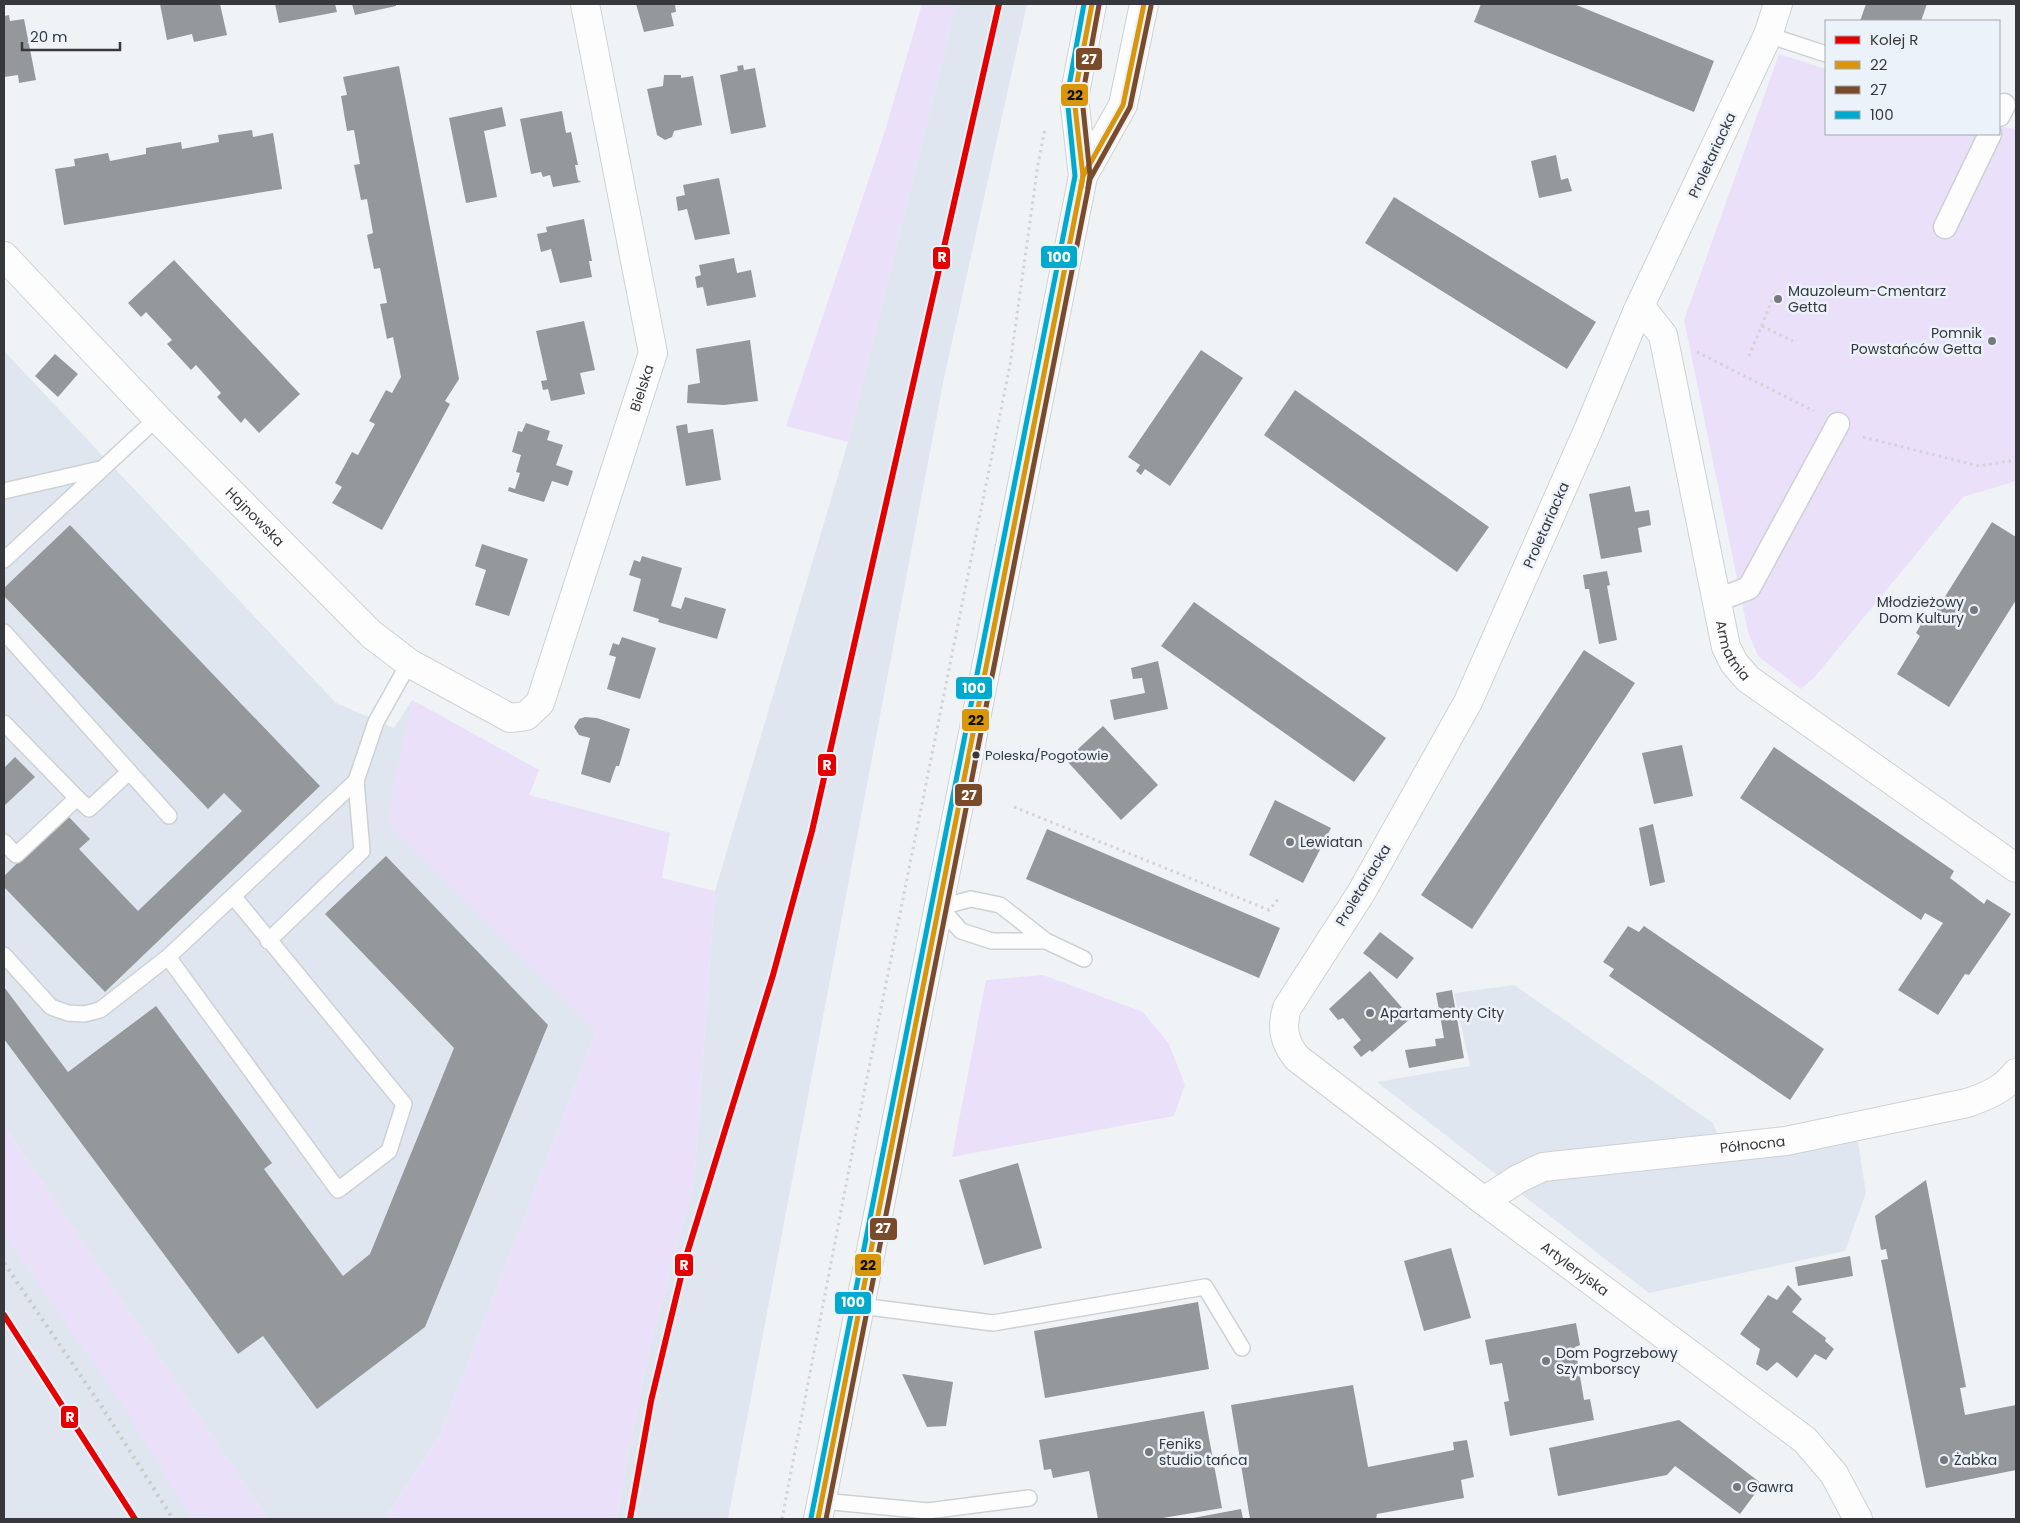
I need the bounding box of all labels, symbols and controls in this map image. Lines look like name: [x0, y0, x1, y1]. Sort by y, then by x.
scale bar: [22, 20, 120, 52]
legend: [1825, 20, 2000, 135]
text: 20 m: [30, 26, 68, 47]
text: Kolej R: [1870, 29, 1918, 50]
line badge: 27: [1075, 47, 1103, 71]
text: 27: [1081, 49, 1097, 69]
text: 22: [1870, 54, 1887, 75]
text: 27: [1870, 79, 1887, 100]
line badge: 22: [1060, 83, 1089, 107]
text: 22: [1067, 85, 1083, 105]
text: 100: [1870, 104, 1894, 125]
street label: Proletariacka: [1683, 109, 1741, 201]
line badge: 100: [1040, 245, 1078, 269]
line badge: R: [932, 246, 951, 270]
text: R: [937, 247, 947, 267]
text: 100: [1047, 247, 1071, 267]
place label: Mauzoleum-Cmentarz Getta: [1788, 281, 1946, 317]
marker: Mauzoleum-Cmentarz Getta: [1772, 293, 1784, 305]
place label: Pomnik Powstańców Getta: [1851, 323, 1983, 359]
marker: Pomnik Powstańców Getta: [1986, 335, 1998, 347]
street label: Bielska: [625, 362, 659, 414]
street label: Proletariacka: [1518, 479, 1574, 571]
street label: Hajnowska: [221, 483, 289, 551]
place label: Młodzieżowy Dom Kultury: [1877, 592, 1964, 628]
marker: Młodzieżowy Dom Kultury: [1968, 604, 1980, 616]
street label: Armatnia: [1711, 618, 1755, 685]
line badge: 100: [955, 676, 993, 700]
text: 100: [962, 678, 986, 698]
line badge: 22: [961, 708, 990, 732]
text: 22: [968, 710, 984, 730]
place label: Poleska/Pogotowie: [985, 746, 1109, 765]
marker: Poleska/Pogotowie: [971, 750, 981, 760]
line badge: R: [817, 753, 837, 777]
text: R: [822, 755, 832, 775]
line badge: 27: [954, 783, 983, 807]
text: 27: [961, 785, 977, 805]
place label: Lewiatan: [1300, 832, 1363, 852]
marker: Lewiatan: [1284, 836, 1296, 848]
street label: Proletariacka: [1331, 840, 1395, 930]
place label: Apartamenty City: [1380, 1003, 1504, 1023]
marker: Apartamenty City: [1364, 1007, 1376, 1019]
street label: Północna: [1719, 1131, 1786, 1158]
line badge: 27: [869, 1217, 898, 1241]
text: 27: [875, 1218, 891, 1238]
street label: Artyleryjska: [1537, 1237, 1613, 1301]
line badge: R: [674, 1253, 694, 1277]
line badge: 22: [854, 1253, 882, 1277]
text: R: [679, 1255, 689, 1275]
text: 22: [860, 1255, 876, 1275]
line badge: 100: [834, 1291, 872, 1315]
text: 100: [841, 1292, 865, 1312]
place label: Dom Pogrzebowy Szymborscy: [1556, 1343, 1678, 1379]
marker: Dom Pogrzebowy Szymborscy: [1540, 1355, 1552, 1367]
line badge: R: [60, 1405, 79, 1429]
text: R: [65, 1407, 75, 1427]
place label: Feniks studio tańca: [1159, 1434, 1247, 1470]
marker: Feniks studio tańca: [1143, 1446, 1155, 1458]
place label: Żabka: [1954, 1450, 1997, 1470]
marker: Żabka: [1938, 1454, 1950, 1466]
place label: Gawra: [1747, 1477, 1794, 1497]
marker: Gawra: [1731, 1481, 1743, 1493]

